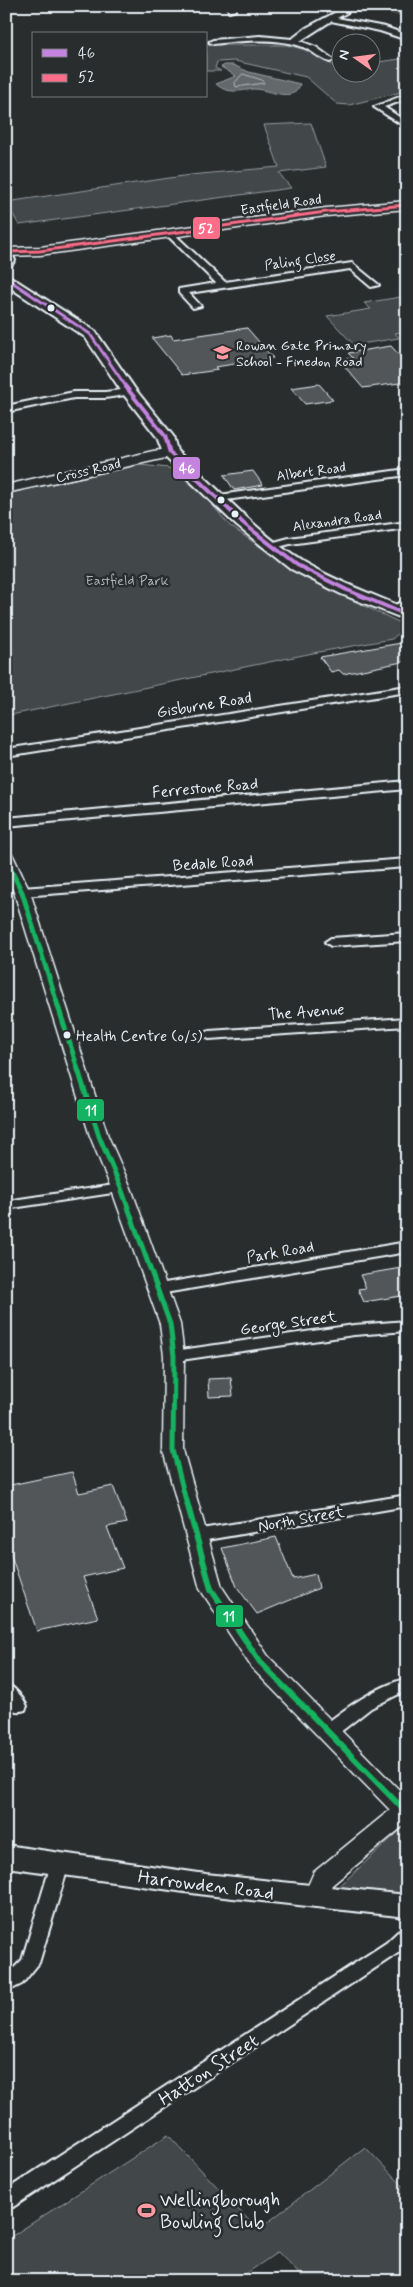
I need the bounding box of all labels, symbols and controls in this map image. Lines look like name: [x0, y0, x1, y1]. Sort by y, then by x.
legend: [32, 32, 208, 98]
north arrow: [330, 32, 380, 82]
text: 46: [78, 44, 95, 64]
text: N: [334, 48, 354, 62]
text: 52: [78, 68, 95, 88]
street label: Eastfield Road: [239, 190, 323, 220]
line badge: 52: [192, 216, 221, 240]
text: 52: [198, 220, 214, 238]
street label: Paling Close: [263, 247, 337, 277]
unlabelled marker: [46, 303, 56, 313]
place label: Rowan Gate Primary School - Finedon Road: [236, 337, 367, 371]
school or university icon: Rowan Gate Primary School - Finedon Road: [212, 343, 232, 363]
street label: Cross Road: [54, 455, 123, 487]
line badge: 46: [172, 456, 201, 480]
street label: Albert Road: [275, 458, 347, 486]
text: 46: [179, 460, 195, 478]
unlabelled marker: [216, 495, 226, 505]
street label: Alexandra Road: [291, 506, 383, 536]
unlabelled marker: [230, 509, 240, 519]
park label: Eastfield Park: [85, 572, 169, 590]
street label: Gisburne Road: [155, 688, 253, 723]
street label: Ferrestone Road: [151, 773, 259, 804]
street label: Bedale Road: [172, 850, 254, 877]
street label: The Avenue: [267, 999, 345, 1026]
place label: Health Centre (o/s): [76, 1027, 203, 1047]
marker: Health Centre (o/s): [62, 1030, 72, 1040]
line badge: 11: [76, 1098, 105, 1122]
text: 11: [85, 1102, 97, 1120]
street label: Park Road: [245, 1236, 316, 1269]
street label: George Street: [239, 1306, 339, 1342]
street label: North Street: [256, 1501, 347, 1537]
line badge: 11: [215, 1604, 244, 1628]
text: 11: [223, 1608, 235, 1626]
street label: Harrowden Road: [136, 1865, 275, 1906]
street label: Hatton Street: [154, 2029, 264, 2112]
place label: Wellingborough Bowling Club: [160, 2188, 280, 2238]
sports icon: Wellingborough Bowling Club: [136, 2200, 156, 2220]

